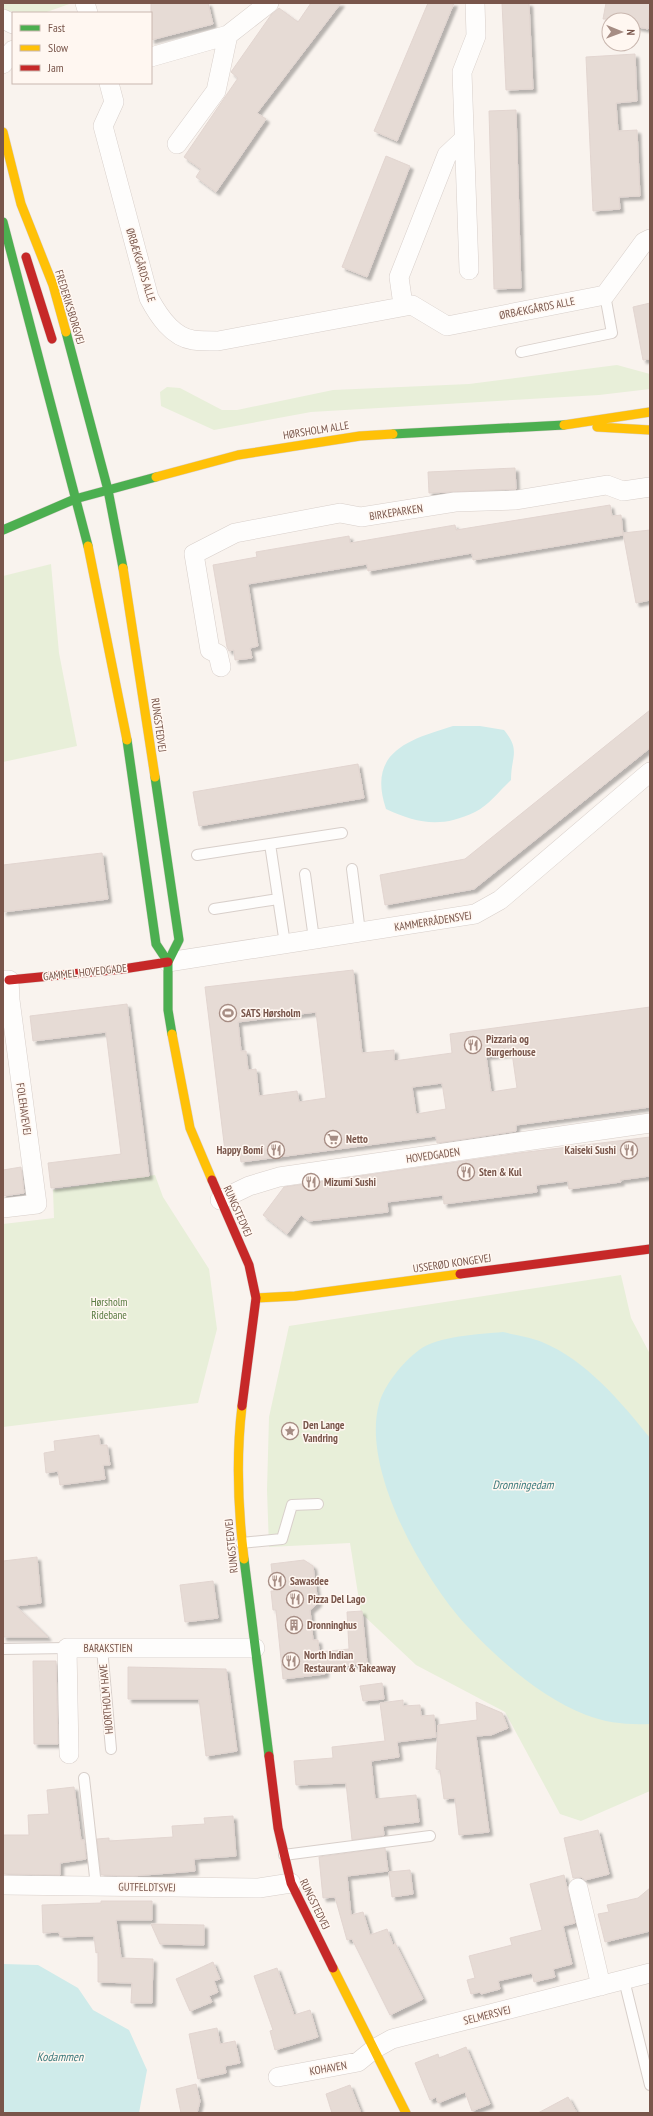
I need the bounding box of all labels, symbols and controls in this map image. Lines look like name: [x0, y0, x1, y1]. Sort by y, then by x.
legend: [12, 12, 152, 84]
north arrow: [601, 12, 641, 52]
text: Fast: [48, 20, 66, 35]
text: N: [624, 29, 638, 35]
text: Slow: [48, 40, 69, 55]
text: Jam: [47, 60, 64, 75]
street label: ØRBÆKGÅRDS ALLE: [123, 226, 159, 304]
street label: FREDERIKSBORGVEJ: [52, 268, 88, 346]
street label: ØRBÆKGÅRDS ALLE: [498, 294, 576, 322]
street label: HØRSHOLM ALLE: [282, 418, 350, 442]
street label: BIRKEPARKEN: [368, 501, 424, 523]
street label: RUNGSTEDVEJ: [148, 697, 170, 753]
street label: KAMMERRÅDENSVEJ: [393, 908, 473, 934]
street label: GAMMEL HOVEDGADE: [42, 961, 128, 983]
sports icon: SATS Hørsholm: [218, 1003, 238, 1023]
place label: SATS Hørsholm: [241, 1006, 301, 1020]
place label: Pizzaria og Burgerhouse: [486, 1032, 536, 1059]
restaurant icon: Pizzaria og Burgerhouse: [463, 1035, 483, 1055]
street label: FOLEHAVEVEJ: [13, 1082, 35, 1136]
supermarket icon: Netto: [323, 1129, 343, 1149]
place label: Netto: [346, 1132, 368, 1146]
restaurant icon: Happy Bomí: [266, 1140, 286, 1160]
restaurant icon: Kaiseki Sushi: [619, 1140, 639, 1160]
place label: Happy Bomí: [216, 1143, 264, 1157]
place label: Kaiseki Sushi: [565, 1143, 617, 1157]
street label: HOVEDGADEN: [405, 1144, 461, 1166]
restaurant icon: Sten & Kul: [456, 1162, 476, 1182]
place label: Sten & Kul: [479, 1165, 522, 1179]
restaurant icon: Mizumi Sushi: [301, 1172, 321, 1192]
place label: Mizumi Sushi: [324, 1175, 376, 1189]
street label: RUNGSTEDVEJ: [220, 1183, 256, 1239]
street label: USSERØD KONGEVEJ: [412, 1251, 492, 1275]
park label: Hørsholm Ridebane: [91, 1295, 127, 1322]
place label: Den Lange Vandring: [302, 1418, 345, 1445]
place icon: Den Lange Vandring: [280, 1421, 300, 1441]
water label: Dronningedam: [492, 1477, 555, 1492]
street label: RUNGSTEDVEJ: [221, 1518, 241, 1574]
restaurant icon: Sawasdee: [267, 1571, 287, 1591]
place label: Sawasdee: [290, 1574, 329, 1588]
restaurant icon: Pizza Del Lago: [285, 1589, 305, 1609]
place label: Pizza Del Lago: [308, 1592, 366, 1606]
building icon: Dronninghus: [284, 1615, 304, 1635]
place label: Dronninghus: [307, 1618, 357, 1632]
street label: BARAKSTIEN: [84, 1641, 133, 1655]
place label: North Indian Restaurant & Takeaway: [304, 1648, 396, 1675]
restaurant icon: North Indian Restaurant & Takeaway: [281, 1651, 301, 1671]
street label: HJORTHOLM HAVE: [96, 1663, 116, 1735]
street label: RUNGSTEDVEJ: [297, 1876, 333, 1932]
street label: GUTFELDTSVEJ: [118, 1880, 176, 1894]
street label: SELMERSVEJ: [462, 2002, 512, 2028]
water label: Kodammen: [37, 2049, 84, 2064]
street label: KOHAVEN: [308, 2058, 348, 2078]

